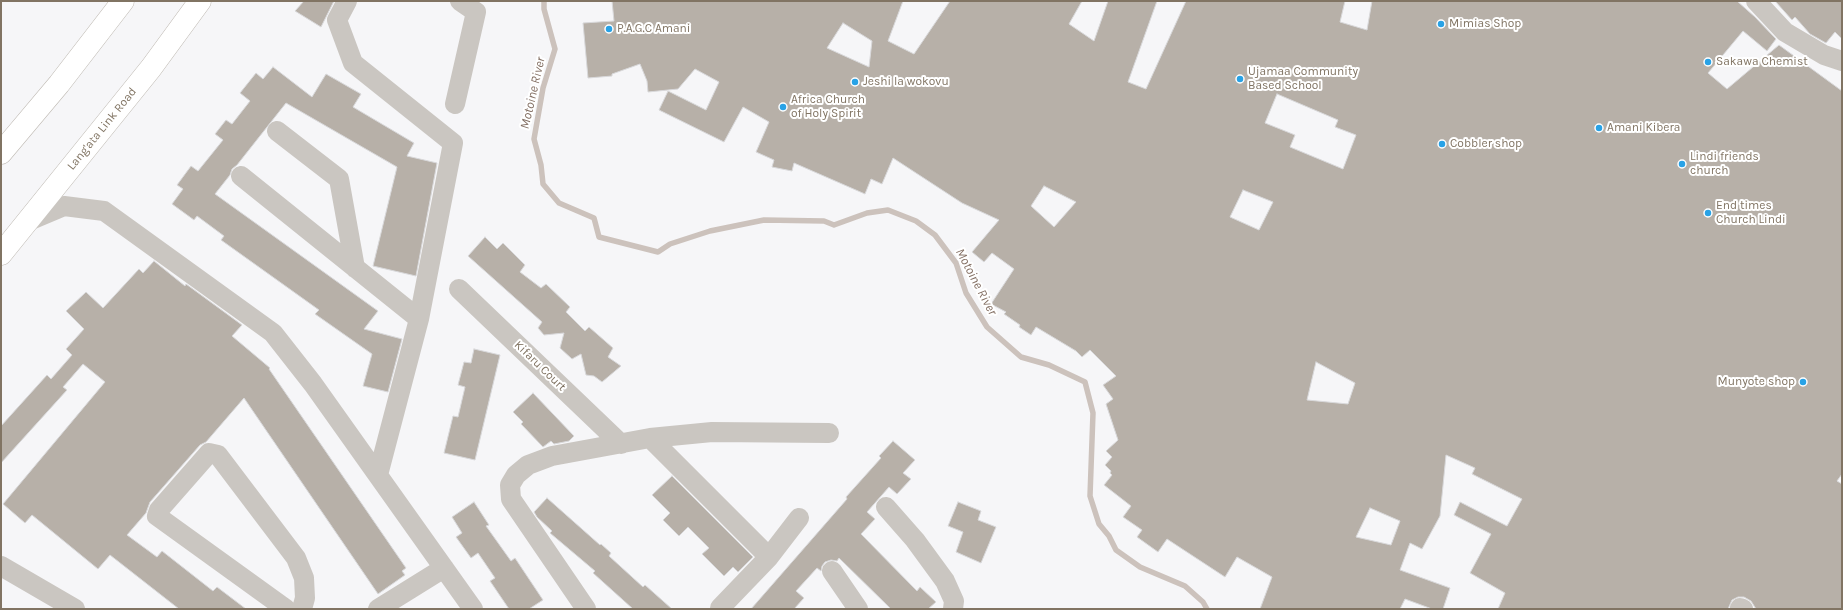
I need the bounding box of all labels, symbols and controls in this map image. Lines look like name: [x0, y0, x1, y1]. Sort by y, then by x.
place label: Mimias Shop: [1449, 17, 1521, 31]
marker: Mimias Shop: [1436, 19, 1446, 29]
place label: P.A.G.C Amani: [617, 22, 690, 36]
marker: P.A.G.C Amani: [604, 24, 614, 34]
water label: Motoine River: [517, 55, 549, 131]
place label: Sakawa Chemist: [1716, 55, 1808, 69]
marker: Sakawa Chemist: [1703, 57, 1713, 67]
place label: Ujamaa Community Based School: [1248, 65, 1358, 93]
marker: Ujamaa Community Based School: [1235, 74, 1245, 84]
place label: Jeshi la wokovu: [863, 75, 949, 89]
marker: Jeshi la wokovu: [850, 77, 860, 87]
street label: Lang'ata Link Road: [64, 85, 140, 173]
place label: Africa Church of Holy Spirit: [791, 93, 865, 121]
marker: Africa Church of Holy Spirit: [778, 102, 788, 112]
place label: Amani Kibera: [1607, 121, 1680, 135]
marker: Amani Kibera: [1594, 123, 1604, 133]
place label: Cobbler shop: [1450, 137, 1522, 151]
marker: Cobbler shop: [1437, 139, 1447, 149]
place label: Lindi friends church: [1690, 150, 1759, 178]
marker: Lindi friends church: [1677, 159, 1687, 169]
place label: End times Church Lindi: [1716, 199, 1786, 227]
marker: End times Church Lindi: [1703, 208, 1713, 218]
water label: Motoine River: [952, 246, 1000, 318]
street label: Kifaru Court: [511, 338, 569, 394]
place label: Munyote shop: [1718, 375, 1795, 389]
marker: Munyote shop: [1798, 377, 1808, 387]

